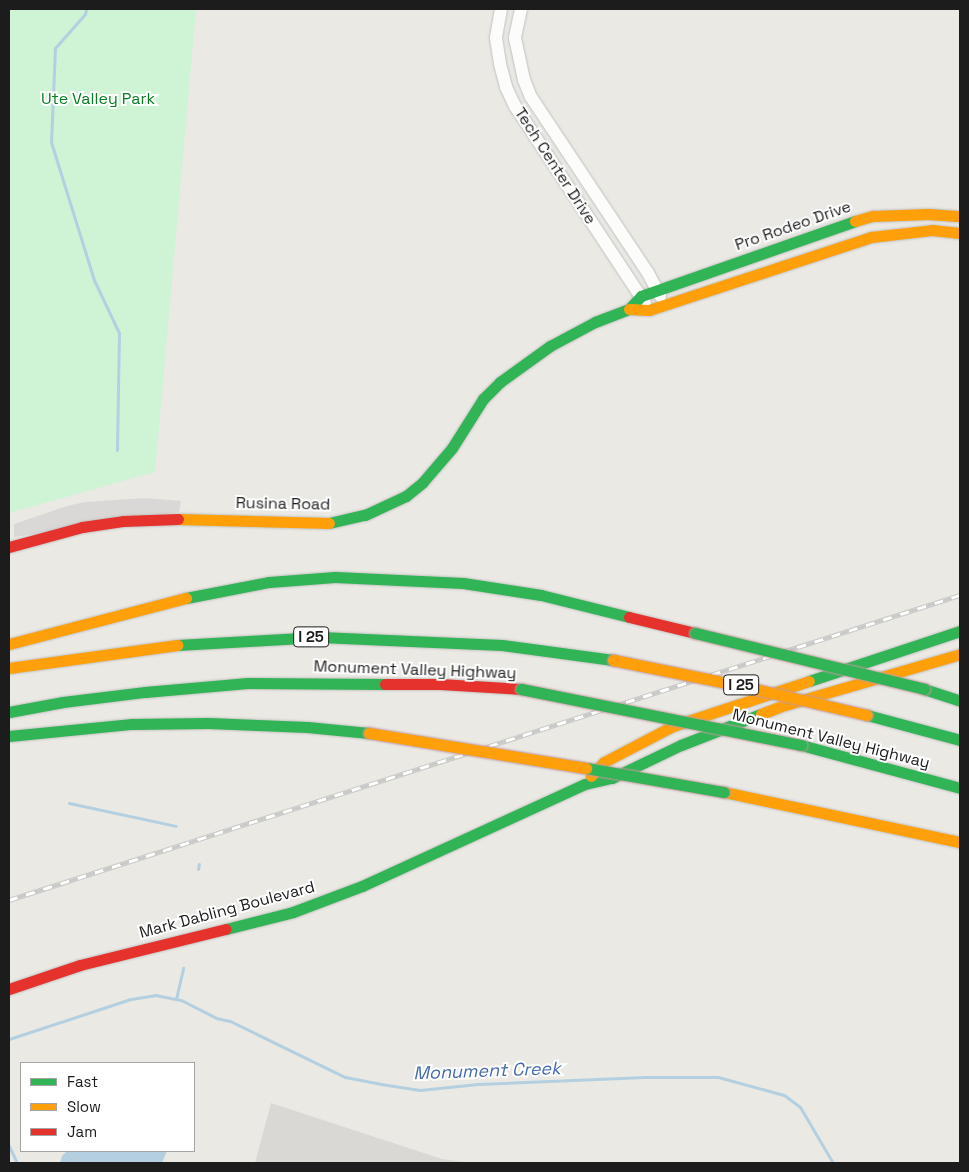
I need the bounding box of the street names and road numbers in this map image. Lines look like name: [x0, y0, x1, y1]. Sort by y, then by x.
street label: Tech Center Drive: [510, 104, 600, 228]
street label: Pro Rodeo Drive: [732, 197, 854, 255]
street label: Rusina Road: [236, 494, 330, 514]
road number: I 25: [292, 624, 330, 650]
street label: Monument Valley Highway: [313, 657, 517, 683]
road number: I 25: [722, 672, 760, 698]
street label: Monument Valley Highway: [730, 705, 932, 773]
street label: Mark Dabling Boulevard: [137, 877, 317, 943]

